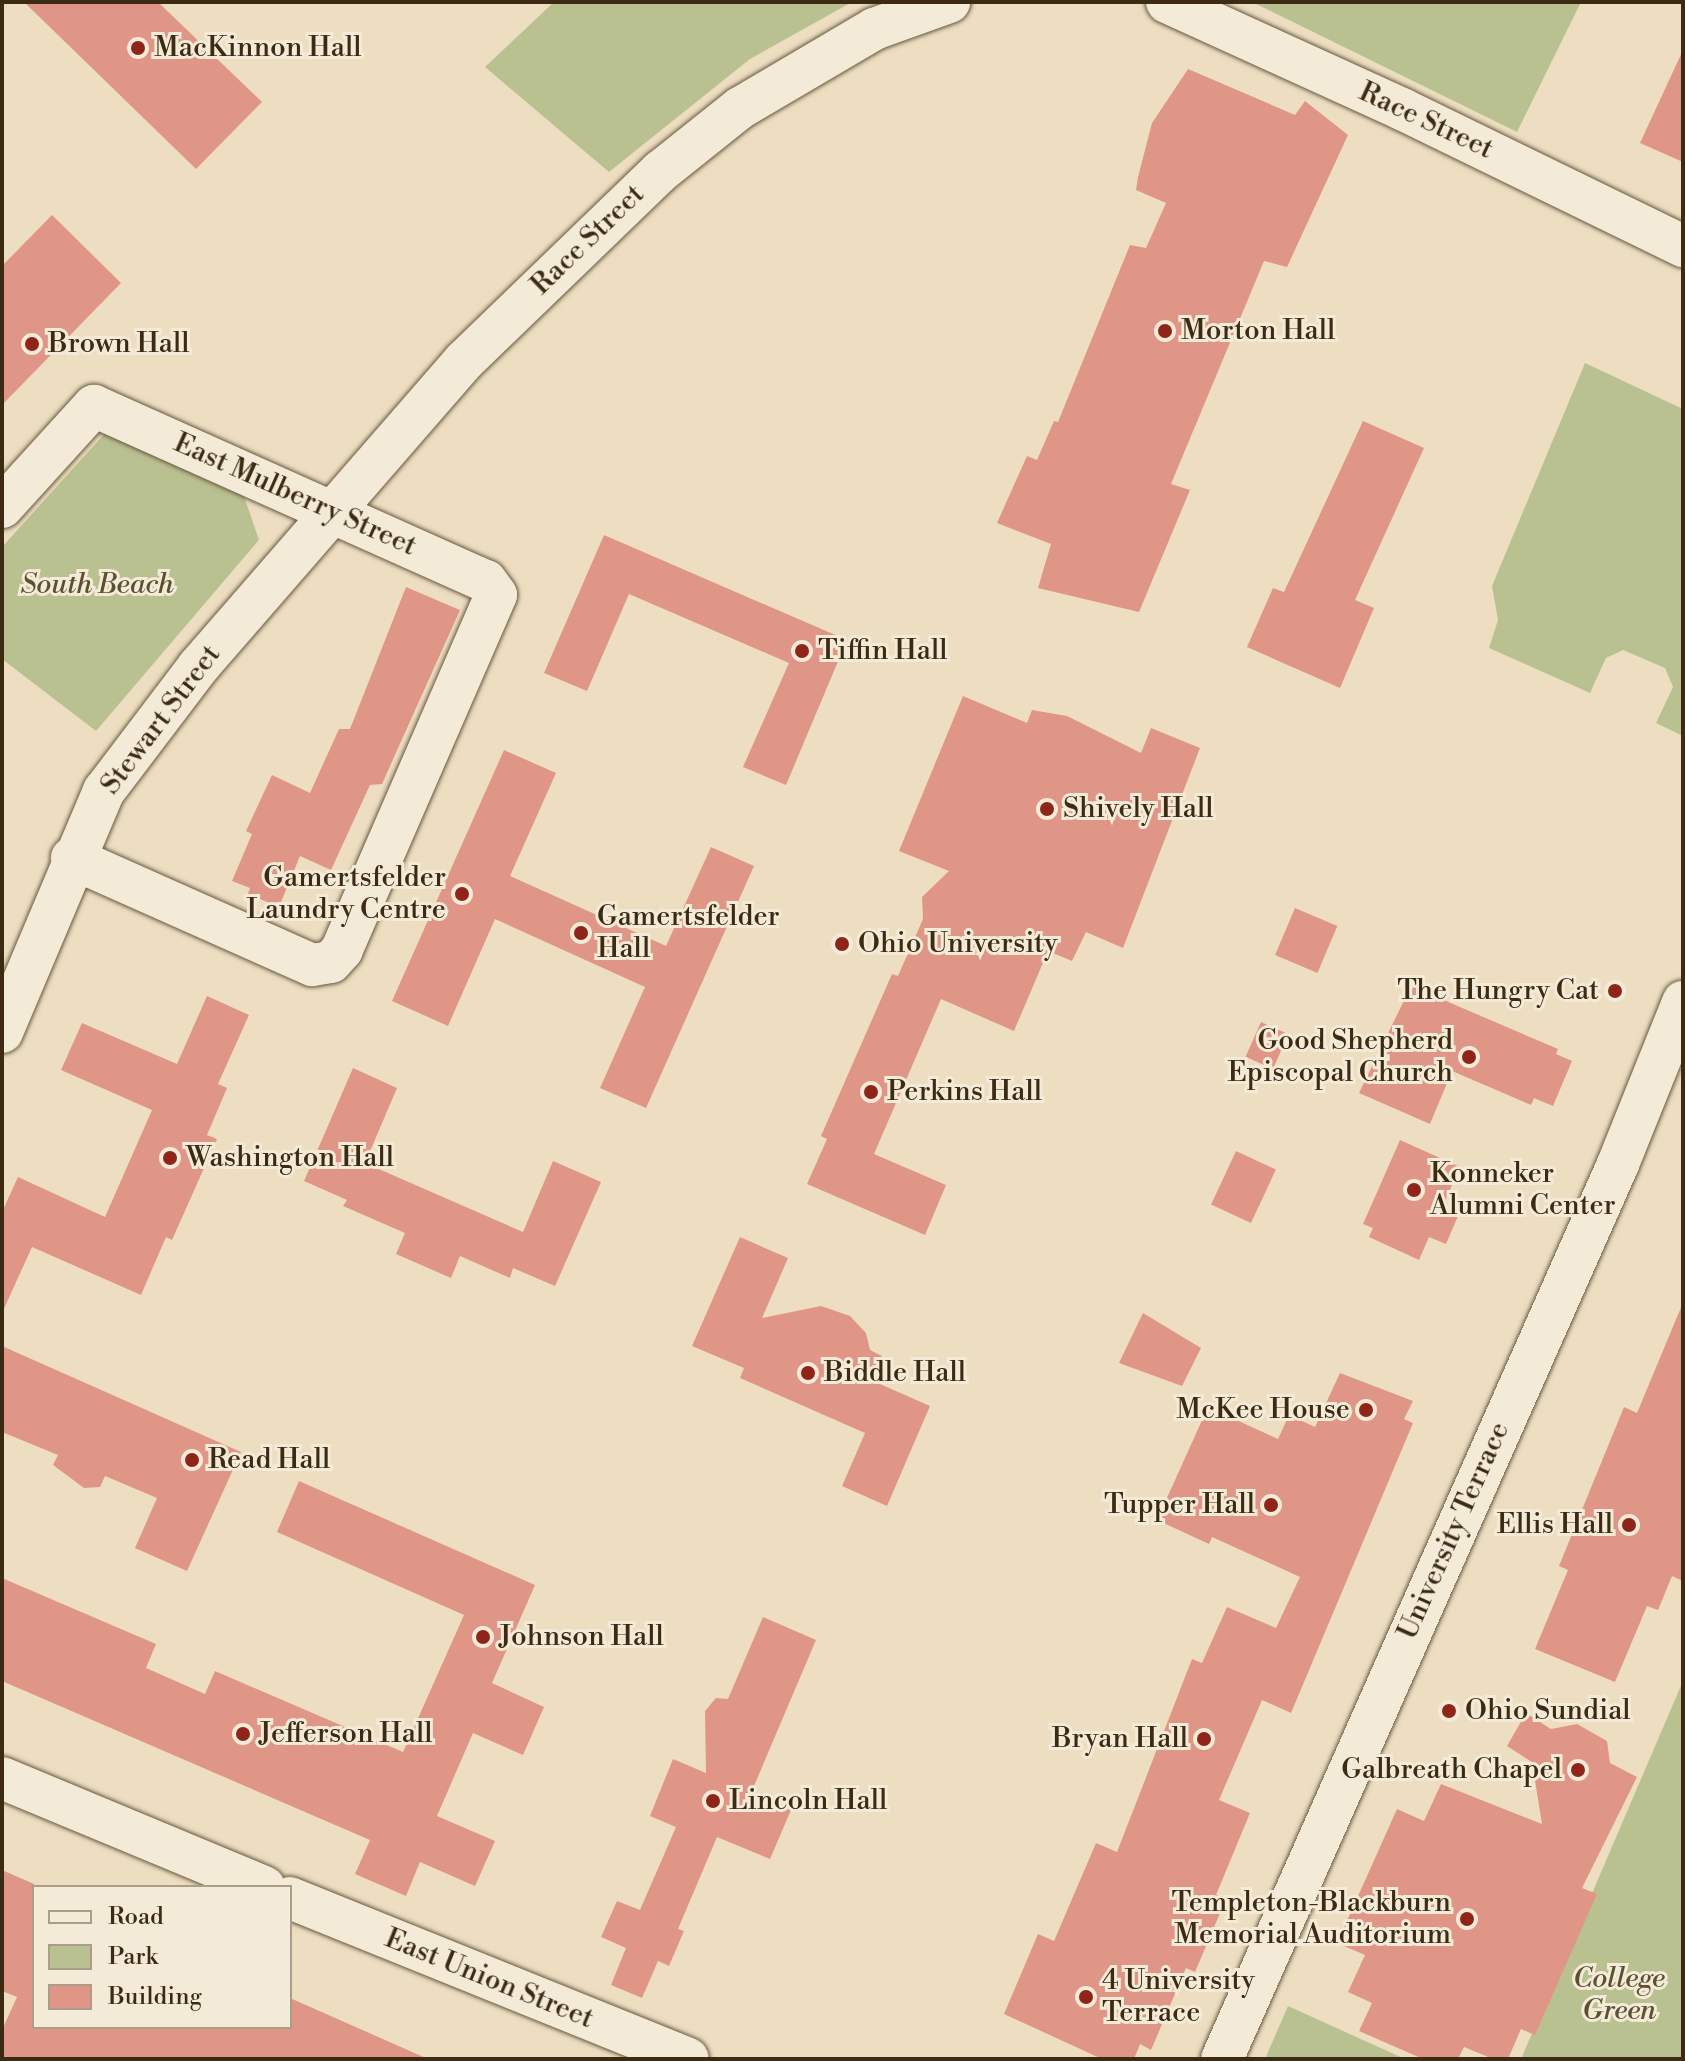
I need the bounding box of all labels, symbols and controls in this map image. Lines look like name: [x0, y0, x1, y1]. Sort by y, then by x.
place label: MacKinnon Hall: [154, 31, 361, 65]
marker: MacKinnon Hall: [129, 39, 147, 57]
street label: Race Street: [1354, 75, 1498, 167]
street label: Race Street: [524, 178, 652, 302]
place label: Morton Hall: [1181, 314, 1335, 348]
marker: Morton Hall: [1156, 322, 1174, 340]
place label: Brown Hall: [48, 327, 190, 361]
marker: Brown Hall: [23, 335, 41, 353]
street label: East Mulberry Street: [169, 426, 421, 564]
park label: South Beach: [20, 568, 174, 602]
place label: Tiffin Hall: [818, 634, 947, 668]
street label: Stewart Street: [94, 639, 228, 801]
marker: Tiffin Hall: [793, 642, 811, 660]
place label: Shively Hall: [1063, 792, 1214, 826]
marker: Shively Hall: [1038, 800, 1056, 818]
place label: Gamertsfelder Laundry Centre: [246, 861, 446, 927]
marker: Gamertsfelder Laundry Centre: [453, 885, 471, 903]
place label: Gamertsfelder Hall: [597, 900, 780, 966]
marker: Gamertsfelder Hall: [572, 924, 590, 942]
place label: Ohio University: [858, 927, 1058, 961]
marker: Ohio University: [833, 935, 851, 953]
place label: The Hungry Cat: [1397, 974, 1599, 1008]
marker: The Hungry Cat: [1606, 982, 1624, 1000]
place label: Good Shepherd Episcopal Church: [1227, 1024, 1453, 1090]
marker: Good Shepherd Episcopal Church: [1460, 1048, 1478, 1066]
place label: Perkins Hall: [887, 1075, 1042, 1109]
marker: Perkins Hall: [862, 1083, 880, 1101]
place label: Washington Hall: [186, 1141, 394, 1175]
marker: Washington Hall: [161, 1149, 179, 1167]
place label: Konneker Alumni Center: [1430, 1157, 1616, 1223]
marker: Konneker Alumni Center: [1405, 1181, 1423, 1199]
place label: Biddle Hall: [824, 1356, 966, 1390]
marker: Biddle Hall: [799, 1364, 817, 1382]
place label: McKee House: [1176, 1393, 1350, 1427]
marker: McKee House: [1357, 1401, 1375, 1419]
street label: University Terrace: [1391, 1417, 1517, 1645]
place label: Read Hall: [208, 1443, 330, 1477]
marker: Read Hall: [183, 1451, 201, 1469]
place label: Tupper Hall: [1104, 1488, 1255, 1522]
marker: Tupper Hall: [1262, 1496, 1280, 1514]
place label: Ellis Hall: [1497, 1508, 1613, 1542]
marker: Ellis Hall: [1620, 1516, 1638, 1534]
place label: Johnson Hall: [499, 1620, 664, 1654]
marker: Johnson Hall: [474, 1628, 492, 1646]
place label: Ohio Sundial: [1465, 1694, 1631, 1728]
marker: Ohio Sundial: [1440, 1702, 1458, 1720]
place label: Jefferson Hall: [259, 1717, 433, 1751]
place label: Bryan Hall: [1052, 1722, 1188, 1756]
marker: Jefferson Hall: [234, 1725, 252, 1743]
marker: Bryan Hall: [1195, 1730, 1213, 1748]
place label: Galbreath Chapel: [1341, 1753, 1562, 1787]
marker: Galbreath Chapel: [1569, 1761, 1587, 1779]
place label: Lincoln Hall: [729, 1784, 887, 1818]
marker: Lincoln Hall: [704, 1792, 722, 1810]
legend: [32, 1885, 292, 2029]
place label: Templeton-Blackburn Memorial Auditorium: [1172, 1886, 1451, 1952]
text: Road: [108, 1902, 164, 1932]
marker: Templeton-Blackburn Memorial Auditorium: [1458, 1910, 1476, 1928]
street label: East Union Street: [380, 1922, 598, 2036]
text: Park: [108, 1942, 158, 1972]
park label: College Green: [1573, 1962, 1665, 2028]
place label: 4 University Terrace: [1102, 1964, 1255, 2030]
text: Building: [108, 1982, 202, 2012]
marker: 4 University Terrace: [1077, 1988, 1095, 2006]

